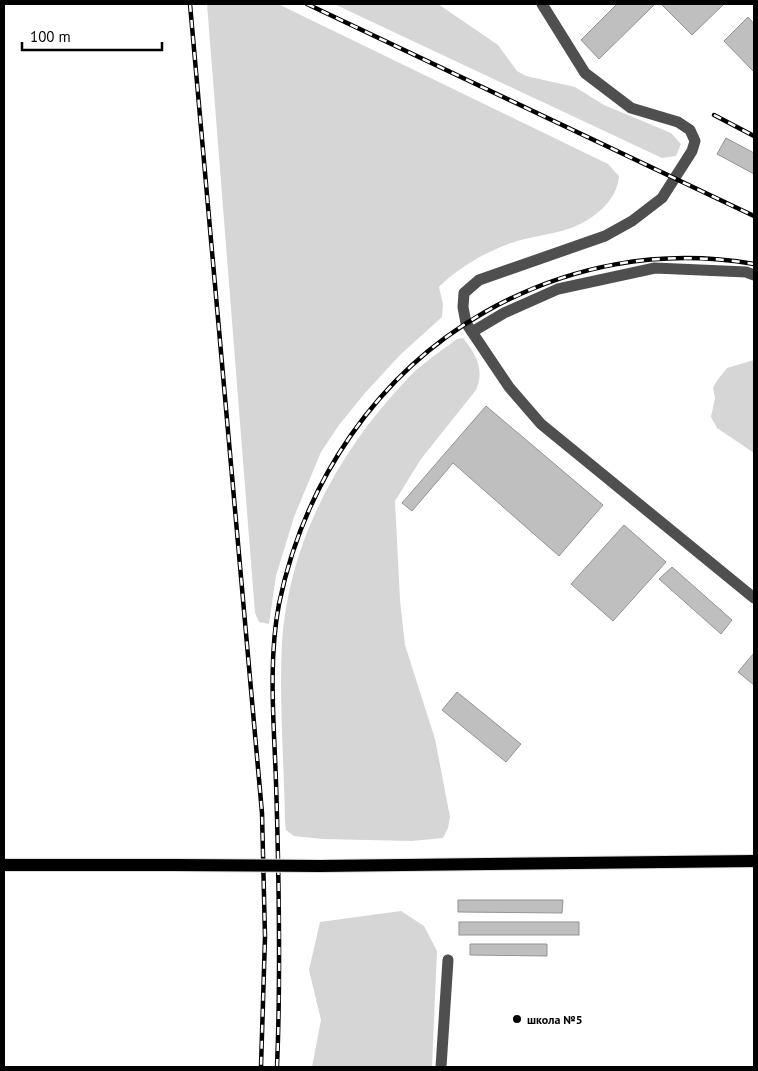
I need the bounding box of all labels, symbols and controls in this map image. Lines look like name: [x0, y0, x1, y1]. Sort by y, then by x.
scale bar: [22, 20, 162, 52]
text: 100 m: [30, 27, 71, 46]
place label: школа №5: [527, 1012, 583, 1027]
marker: школа №5: [511, 1013, 523, 1025]

